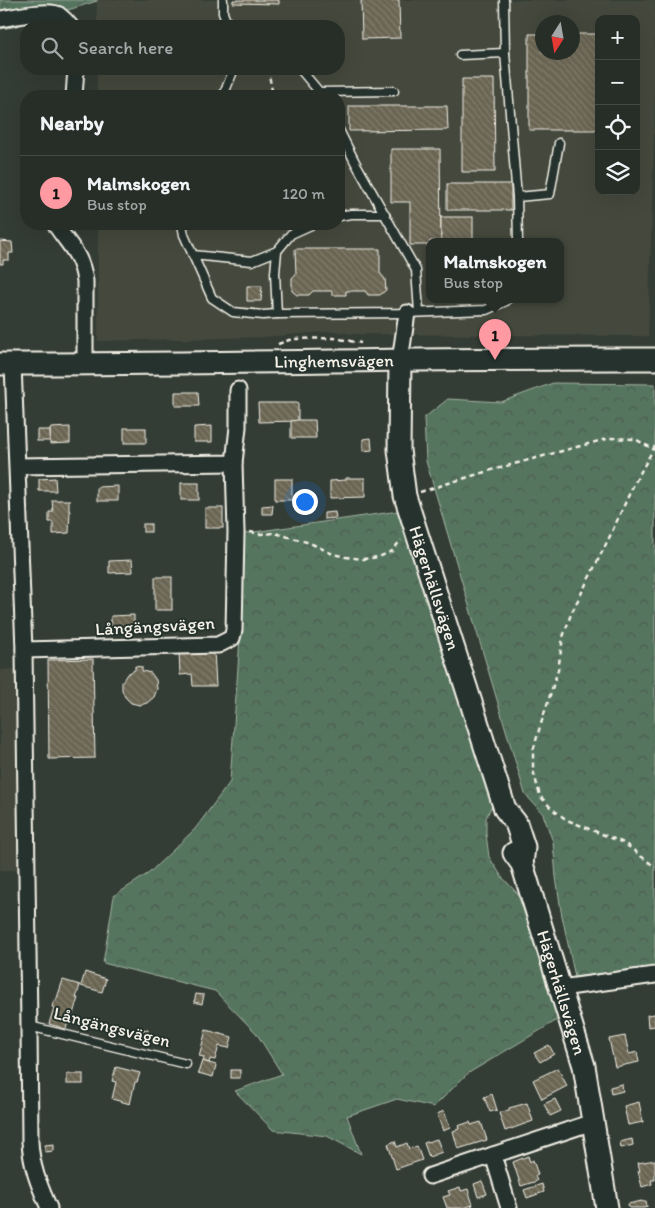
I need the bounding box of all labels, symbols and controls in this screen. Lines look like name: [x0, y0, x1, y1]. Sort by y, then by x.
north arrow: [535, 15, 580, 60]
map controls: [595, 15, 640, 195]
button: +: [595, 15, 640, 60]
search box: [20, 20, 345, 75]
icon: search: [38, 34, 66, 62]
text: Search here: [78, 36, 173, 59]
button: −: [595, 60, 640, 105]
button: locate: [595, 105, 640, 150]
text: Nearby: [40, 110, 104, 135]
button: layers: [595, 150, 640, 195]
text: Malmskogen: [87, 172, 190, 195]
text: 1: [52, 184, 60, 203]
text: 120 m: [282, 184, 325, 203]
text: Bus stop: [87, 195, 147, 214]
popup: [426, 238, 564, 303]
text: Malmskogen: [443, 250, 547, 273]
text: Bus stop: [443, 273, 503, 292]
pin: 1: [479, 319, 511, 360]
street label: Linghemsvägen: [274, 349, 394, 373]
your location: [292, 489, 318, 515]
street label: Hägerhällsvägen: [404, 523, 465, 653]
street label: Långängsvägen: [95, 612, 216, 640]
street label: Hägerhällsvägen: [532, 927, 591, 1058]
street label: Långängsvägen: [51, 1002, 173, 1052]

